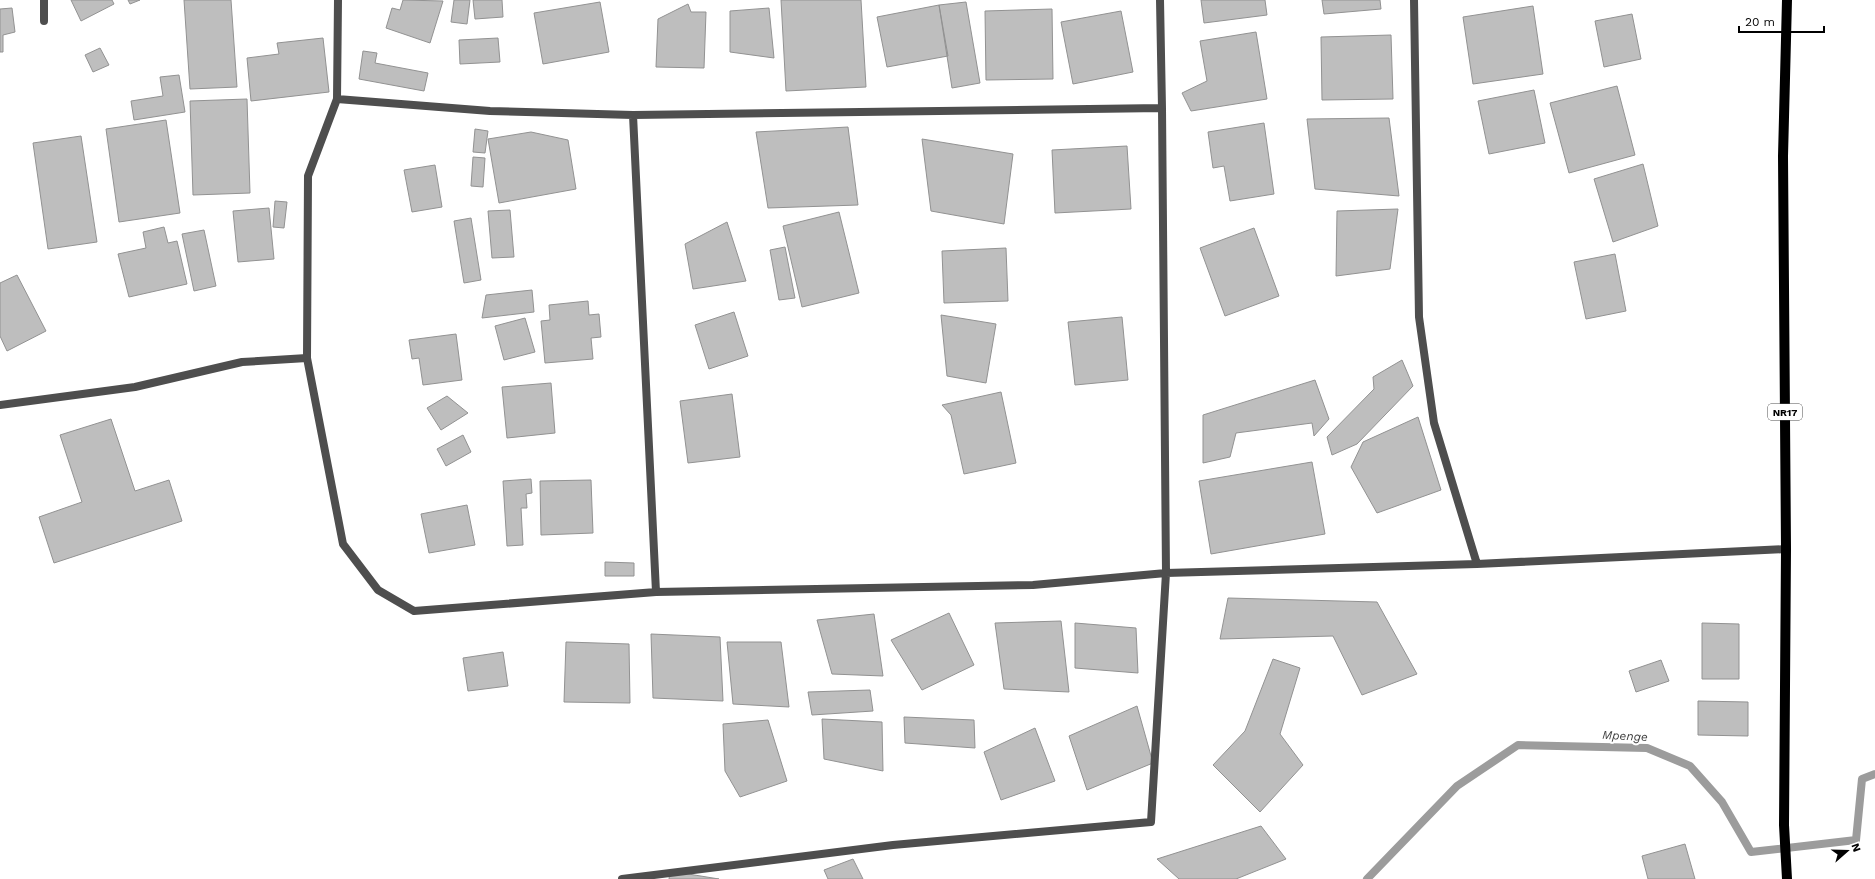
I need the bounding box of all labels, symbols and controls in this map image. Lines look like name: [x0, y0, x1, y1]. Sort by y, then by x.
scale bar: [1739, 8, 1824, 34]
text: 20 m: [1745, 15, 1775, 29]
road number: NR17: [1768, 404, 1802, 420]
water label: Mpenge: [1602, 728, 1648, 744]
north arrow: [1827, 831, 1867, 871]
text: N: [1848, 842, 1863, 854]

